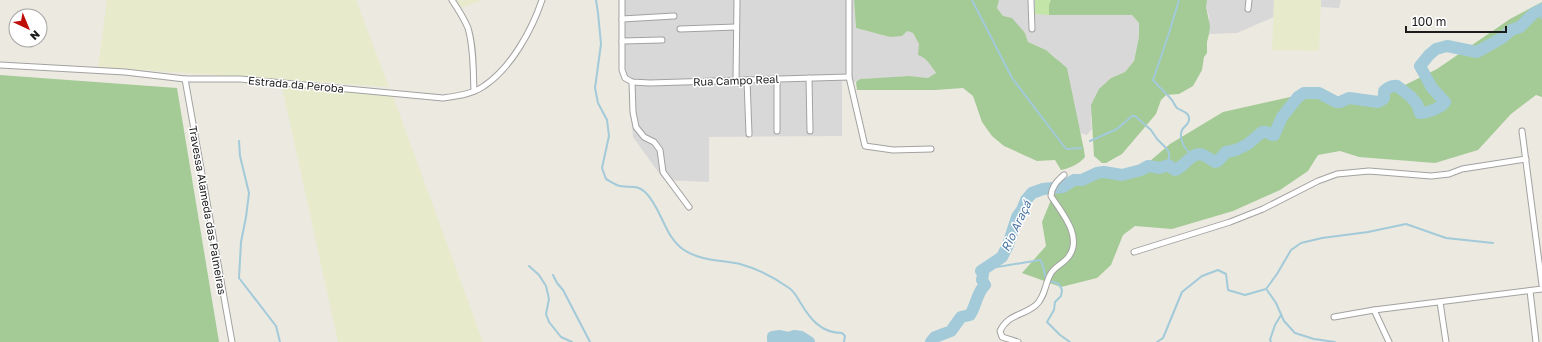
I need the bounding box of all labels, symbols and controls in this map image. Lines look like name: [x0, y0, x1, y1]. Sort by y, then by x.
north arrow: [8, 8, 48, 48]
scale bar: [1406, 8, 1506, 34]
text: 100 m: [1412, 14, 1446, 29]
text: N: [28, 28, 43, 43]
street label: Rua Campo Real: [693, 72, 780, 88]
street label: Estrada da Peroba: [248, 73, 344, 95]
street label: Travessa Alameda das Palmeiras: [187, 124, 229, 296]
water label: Rio Araçá: [998, 197, 1035, 254]

